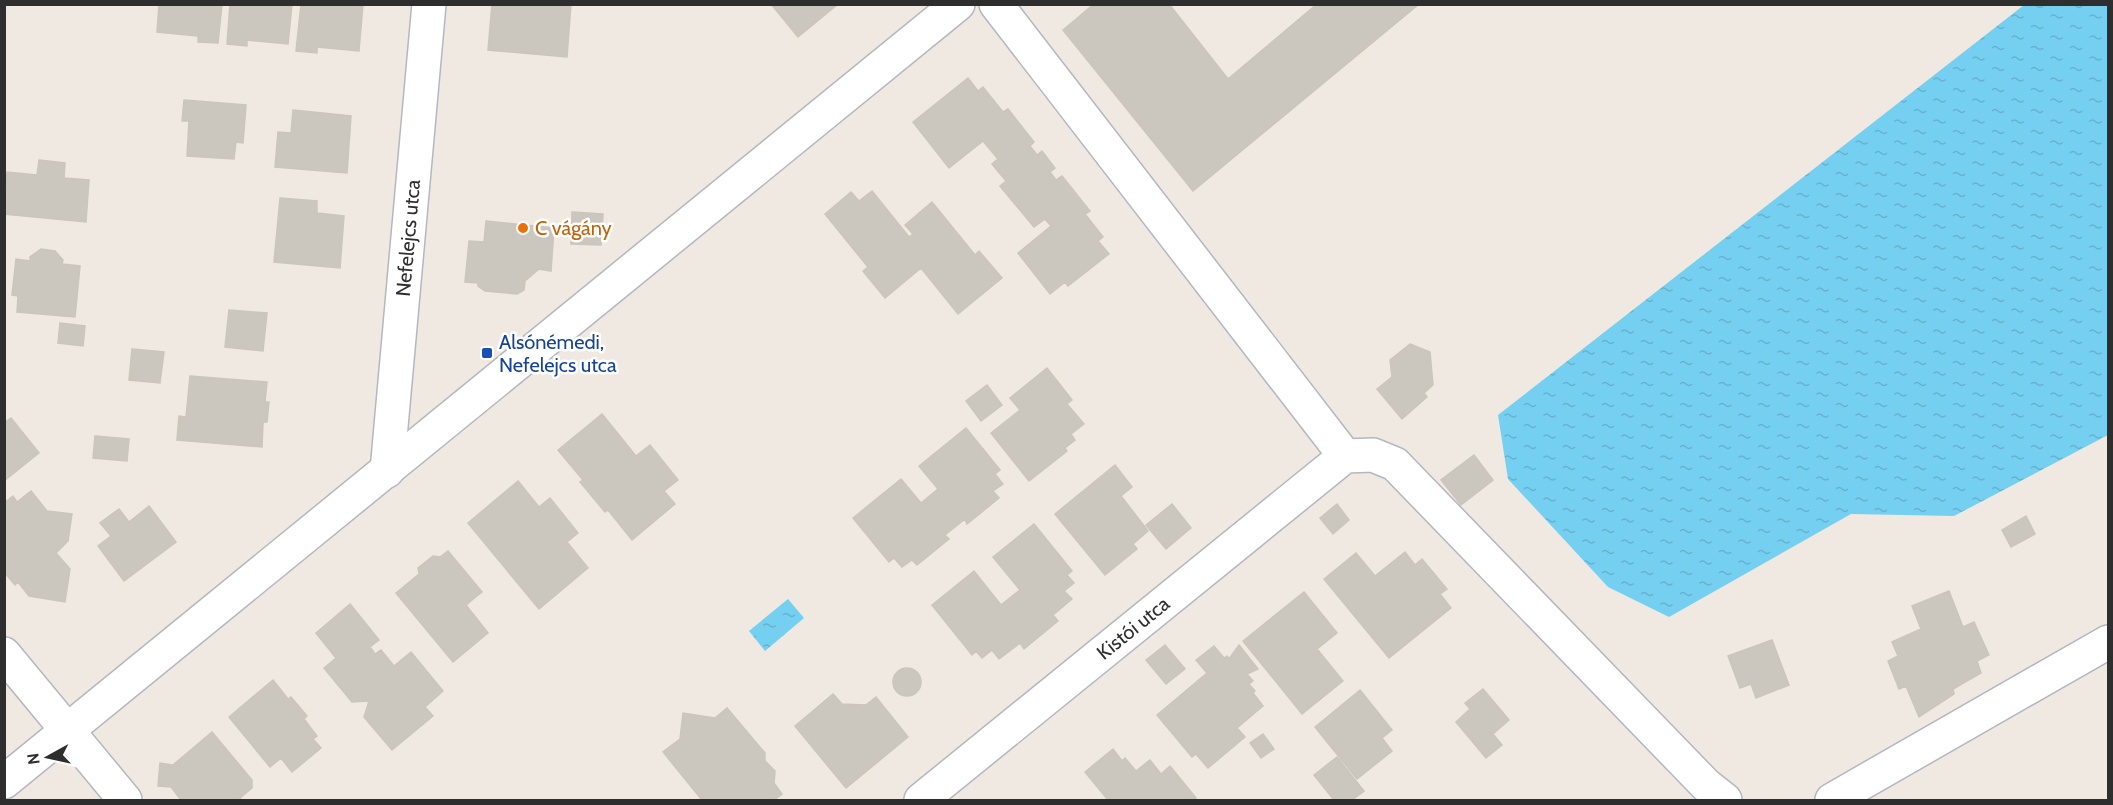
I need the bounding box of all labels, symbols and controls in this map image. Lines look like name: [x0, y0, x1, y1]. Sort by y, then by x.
street label: Nefelejcs utca: [391, 178, 425, 298]
place label: C vágány: [535, 216, 612, 240]
marker: C vágány: [516, 221, 530, 235]
place label: Alsónémedi, Nefelejcs utca: [499, 330, 617, 377]
marker: Alsónémedi, Nefelejcs utca: [480, 346, 494, 360]
street label: Kistói utca: [1092, 591, 1174, 665]
north arrow: [18, 727, 78, 787]
text: N: [23, 752, 44, 766]

